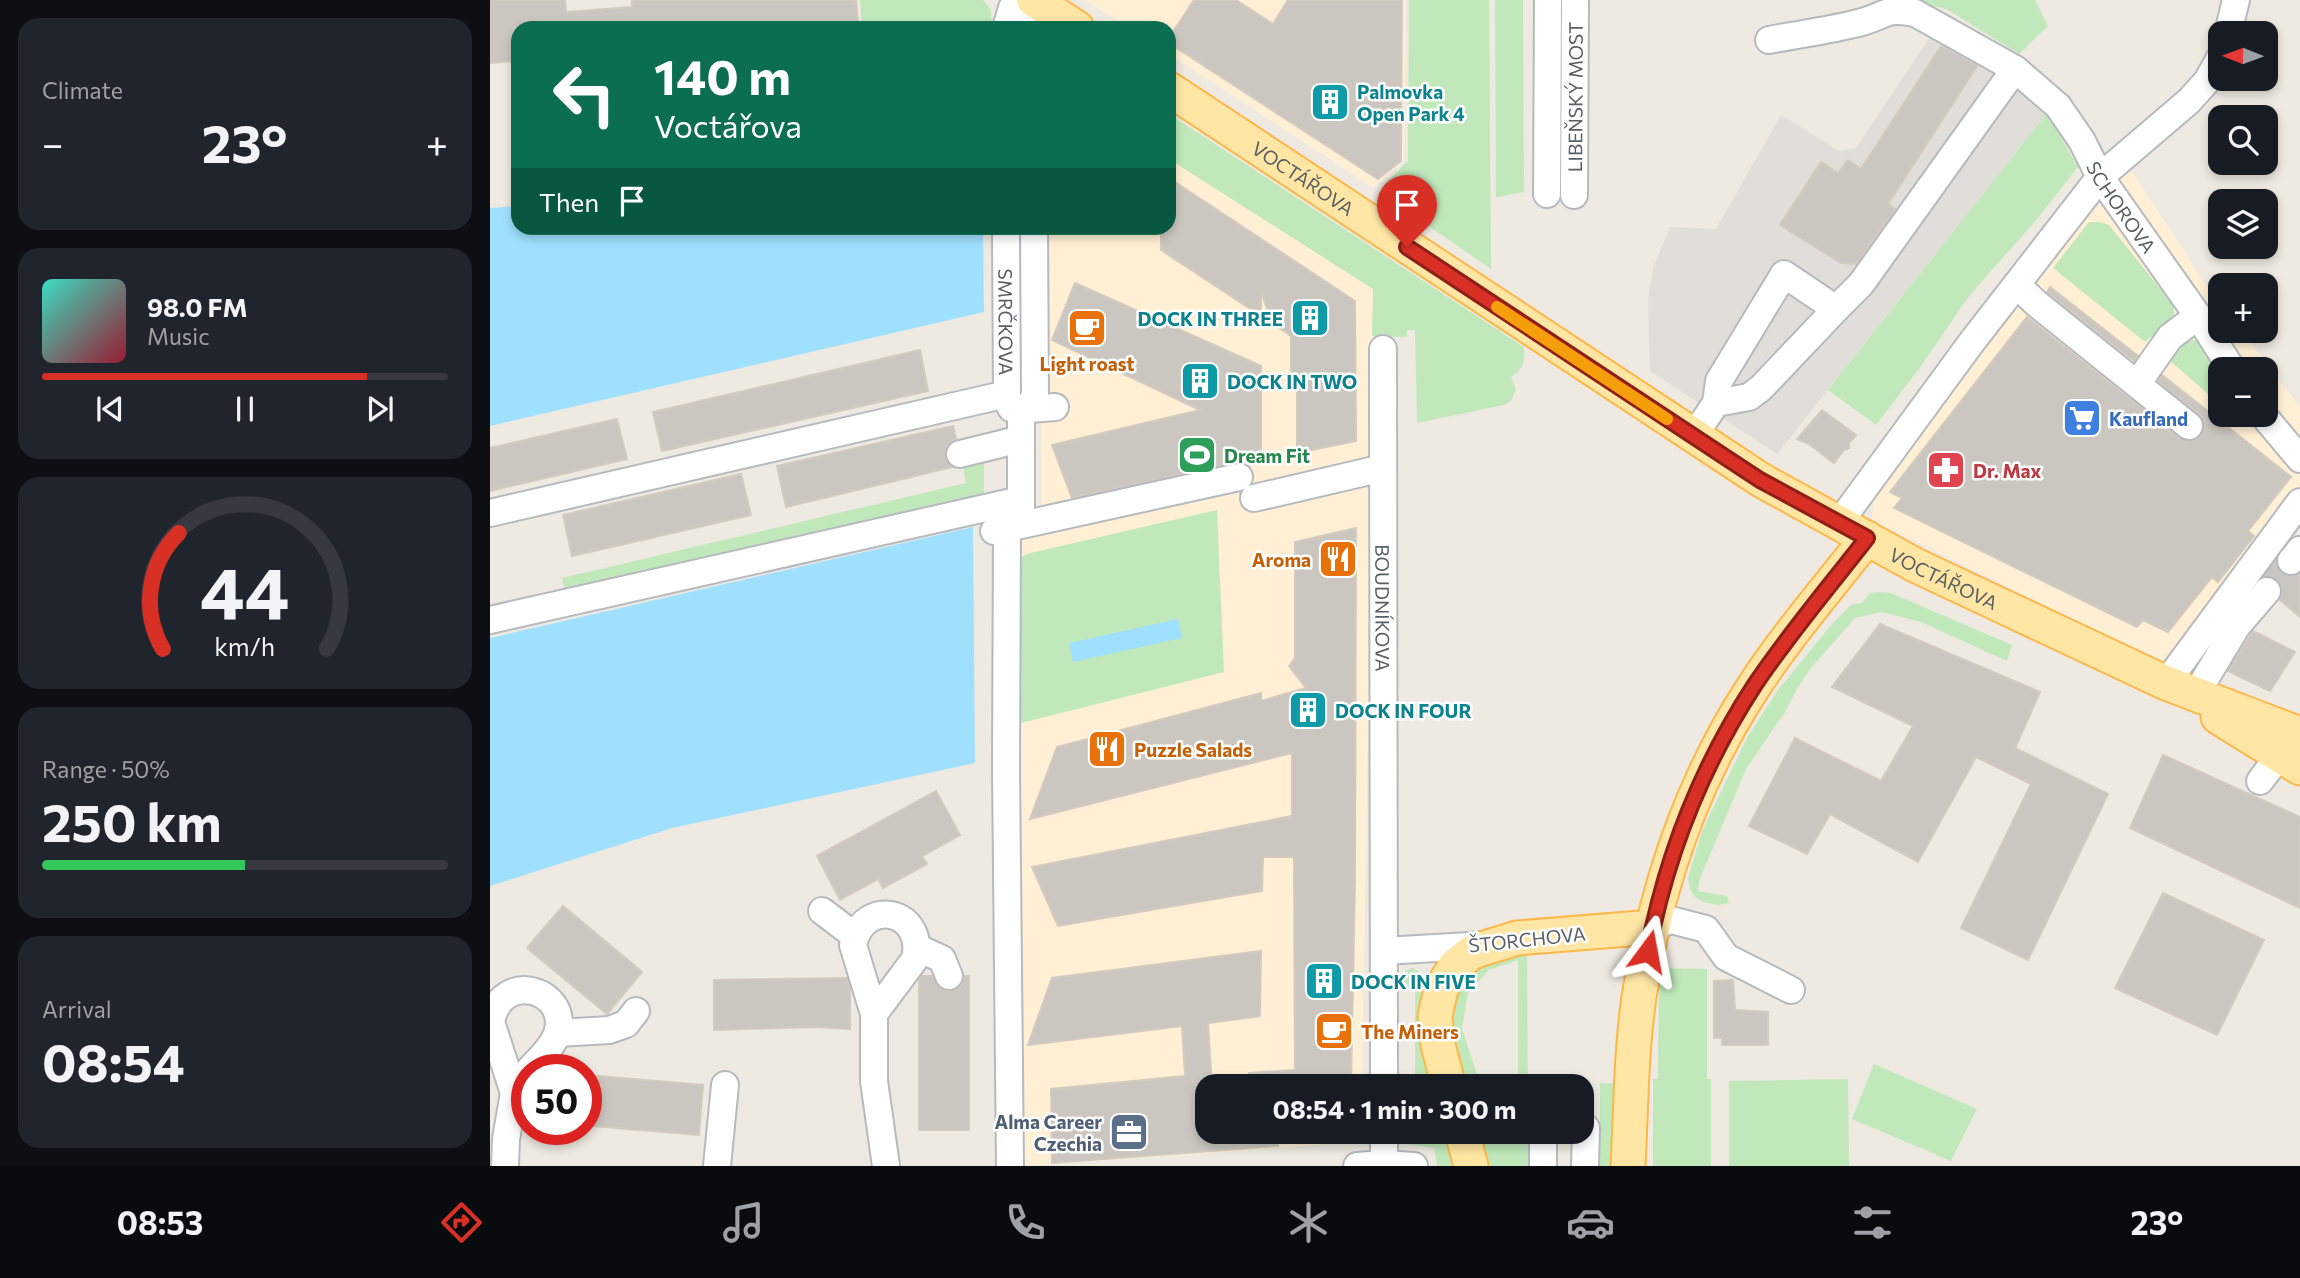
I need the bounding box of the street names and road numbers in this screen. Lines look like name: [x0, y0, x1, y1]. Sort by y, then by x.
street label: LIBEŇSKÝ MOST: [1563, 22, 1586, 172]
street label: VOCTÁŘOVA: [1248, 136, 1359, 220]
street label: SCHOROVA: [2082, 157, 2161, 257]
street label: SMRČKOVA: [995, 269, 1019, 375]
street label: VOCTÁŘOVA: [1886, 542, 2002, 614]
street label: BOUDNÍKOVA: [1372, 544, 1395, 672]
street label: ŠTORCHOVA: [1467, 920, 1587, 957]

